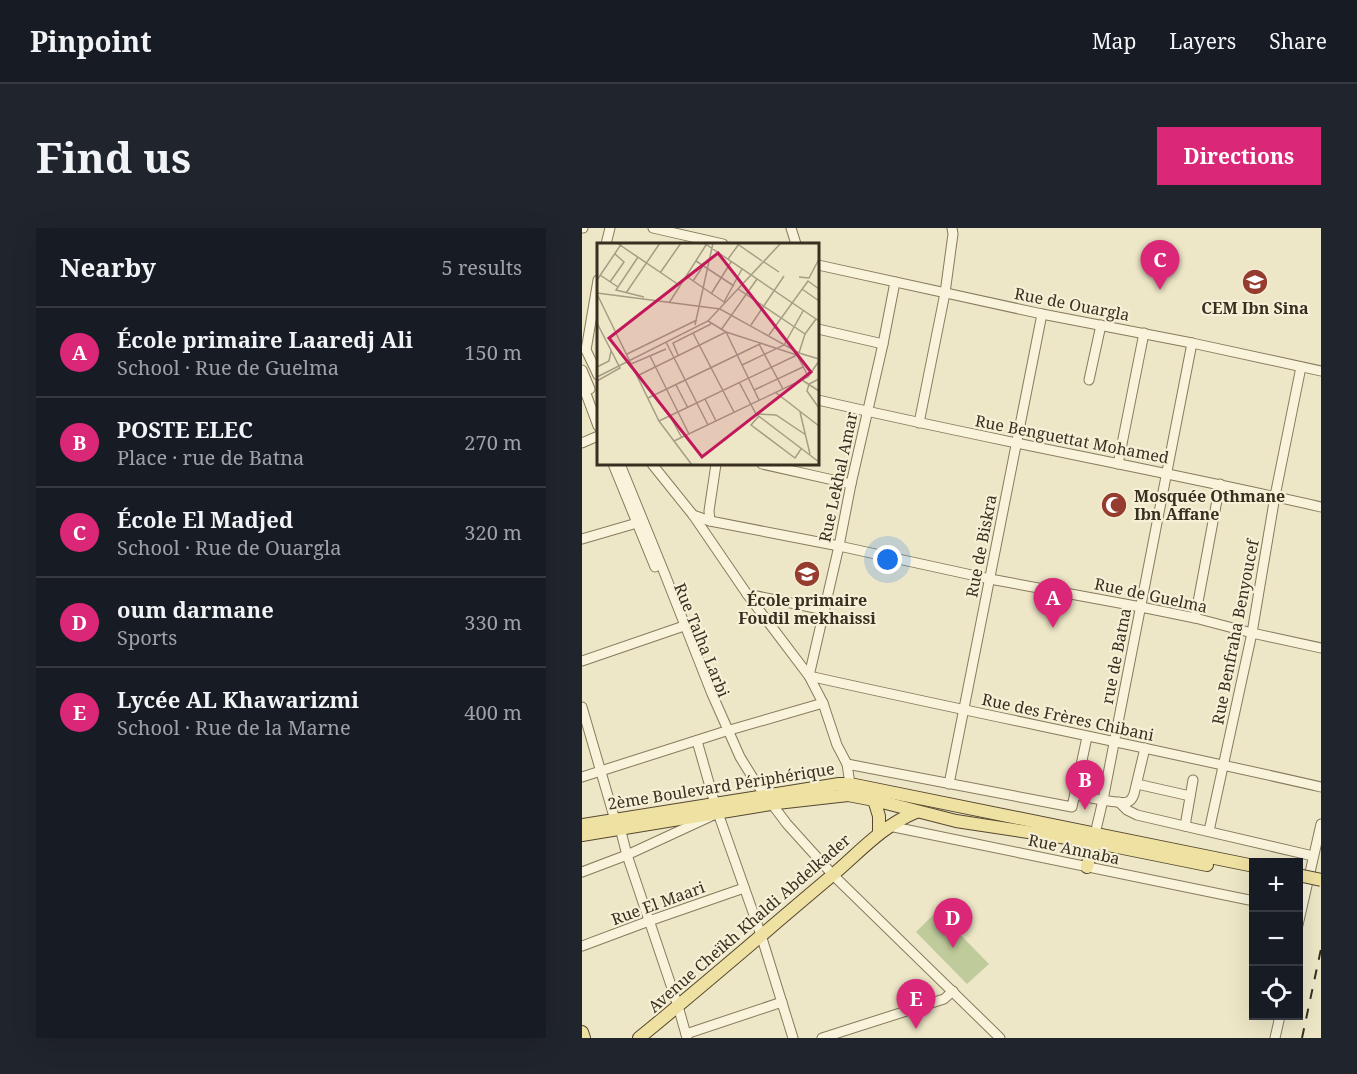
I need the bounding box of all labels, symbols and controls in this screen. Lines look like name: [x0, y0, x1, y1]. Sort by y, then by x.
text: Pinpoint: [30, 22, 152, 60]
text: Map: [1092, 27, 1136, 55]
text: Layers: [1169, 27, 1236, 55]
text: Share: [1269, 27, 1327, 55]
button: Directions: [1157, 127, 1321, 185]
text: Find us: [36, 128, 191, 185]
pin: C: [1140, 241, 1180, 290]
inset map: [597, 243, 819, 465]
text: Nearby: [60, 249, 156, 285]
text: 5 results: [442, 254, 522, 281]
school or university icon: CEM Ibn Sina: [1240, 267, 1270, 297]
street label: Rue de Ouargla: [1012, 282, 1132, 326]
place label: CEM Ibn Sina: [1201, 297, 1309, 319]
text: École primaire Laaredj Ali: [117, 324, 413, 354]
text: A: [72, 339, 87, 366]
text: 150 m: [464, 339, 522, 366]
text: School · Rue de Guelma: [117, 354, 339, 381]
street label: Rue Lekhal Amar: [813, 409, 863, 544]
street label: Rue Benguettat Mohamed: [973, 409, 1171, 469]
text: POSTE ELEC: [117, 414, 253, 444]
text: B: [73, 429, 86, 456]
text: 270 m: [464, 429, 522, 456]
text: Place · rue de Batna: [117, 444, 304, 471]
place label: Mosquée Othmane Ibn Affane: [1134, 485, 1285, 525]
mosque icon: Mosquée Othmane Ibn Affane: [1099, 490, 1129, 520]
street label: Rue de Biskra: [960, 493, 1002, 599]
text: École El Madjed: [117, 504, 293, 534]
text: C: [73, 519, 86, 546]
text: 320 m: [464, 519, 522, 546]
text: School · Rue de Ouargla: [117, 534, 341, 561]
street label: Rue Benfraha Benyoucef: [1206, 536, 1264, 726]
your location: [873, 545, 902, 574]
school or university icon: École primaire Foudil mekhaissi: [792, 559, 822, 589]
street label: Rue de Guelma: [1092, 572, 1210, 618]
pin: A: [1034, 578, 1072, 628]
street label: Rue Talha Larbi: [669, 580, 735, 700]
place label: École primaire Foudil mekhaissi: [738, 589, 876, 629]
text: oum darmane: [117, 594, 274, 624]
street label: rue de Batna: [1096, 606, 1136, 706]
text: D: [72, 609, 87, 636]
text: 330 m: [464, 609, 522, 636]
text: Sports: [117, 624, 177, 651]
text: Lycée AL Khawarizmi: [117, 684, 359, 714]
street label: Rue des Frères Chibani: [980, 688, 1156, 746]
text: E: [73, 699, 86, 726]
text: 400 m: [464, 699, 522, 726]
text: School · Rue de la Marne: [117, 714, 351, 741]
street label: 2ème Boulevard Périphérique: [606, 757, 836, 815]
pin: B: [1066, 760, 1104, 810]
street label: Avenue Cheïkh Khaldi Abdelkader: [643, 828, 855, 1017]
street label: Rue Annaba: [1026, 829, 1122, 869]
map controls: [1249, 858, 1303, 1020]
button: +: [1249, 858, 1303, 912]
street label: Rue El Maari: [608, 876, 708, 930]
pin: D: [934, 898, 973, 948]
button: −: [1249, 912, 1303, 966]
button: locate: [1249, 966, 1303, 1020]
pin: E: [896, 980, 936, 1029]

